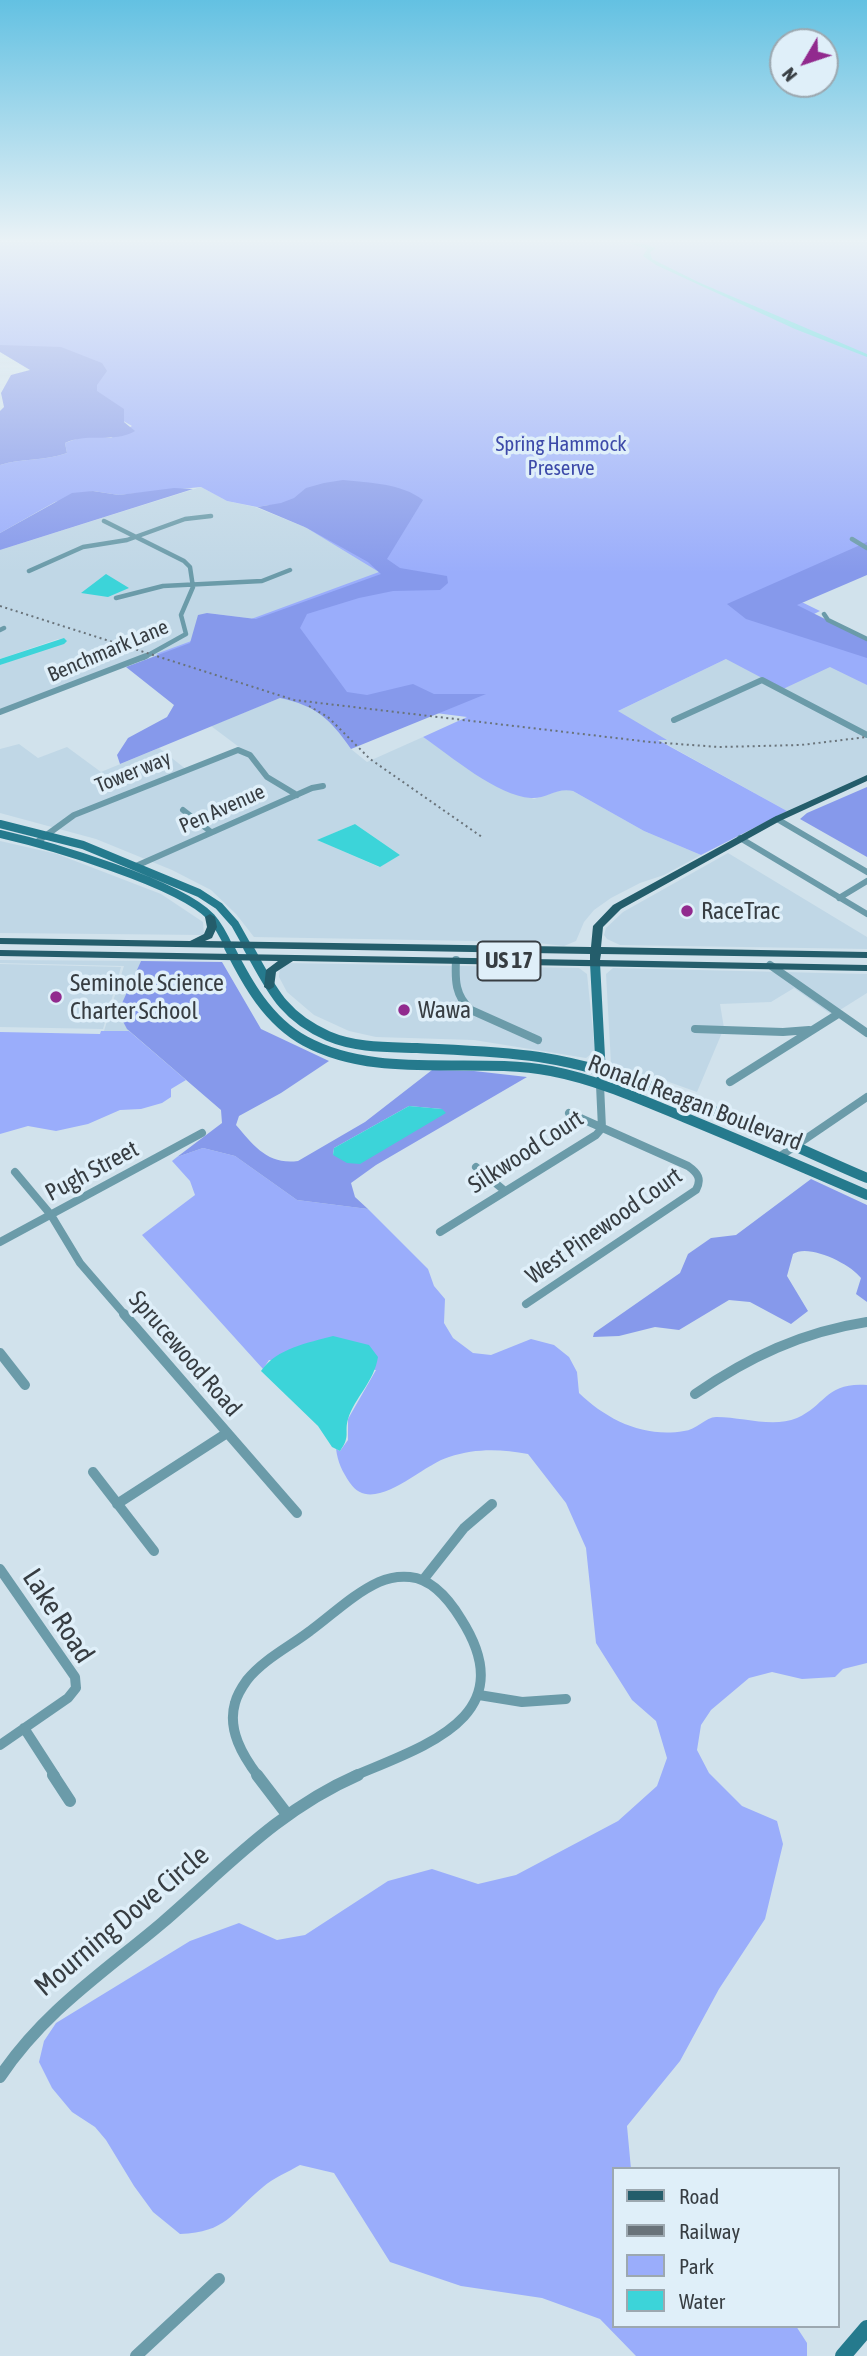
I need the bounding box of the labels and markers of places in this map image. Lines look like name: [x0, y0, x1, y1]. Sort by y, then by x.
place label: RaceTrac: [701, 897, 780, 925]
marker: RaceTrac: [679, 903, 695, 919]
place label: Seminole Science Charter School: [70, 969, 224, 1025]
marker: Seminole Science Charter School: [48, 989, 64, 1005]
place label: Wawa: [418, 996, 471, 1024]
marker: Wawa: [396, 1002, 412, 1018]

